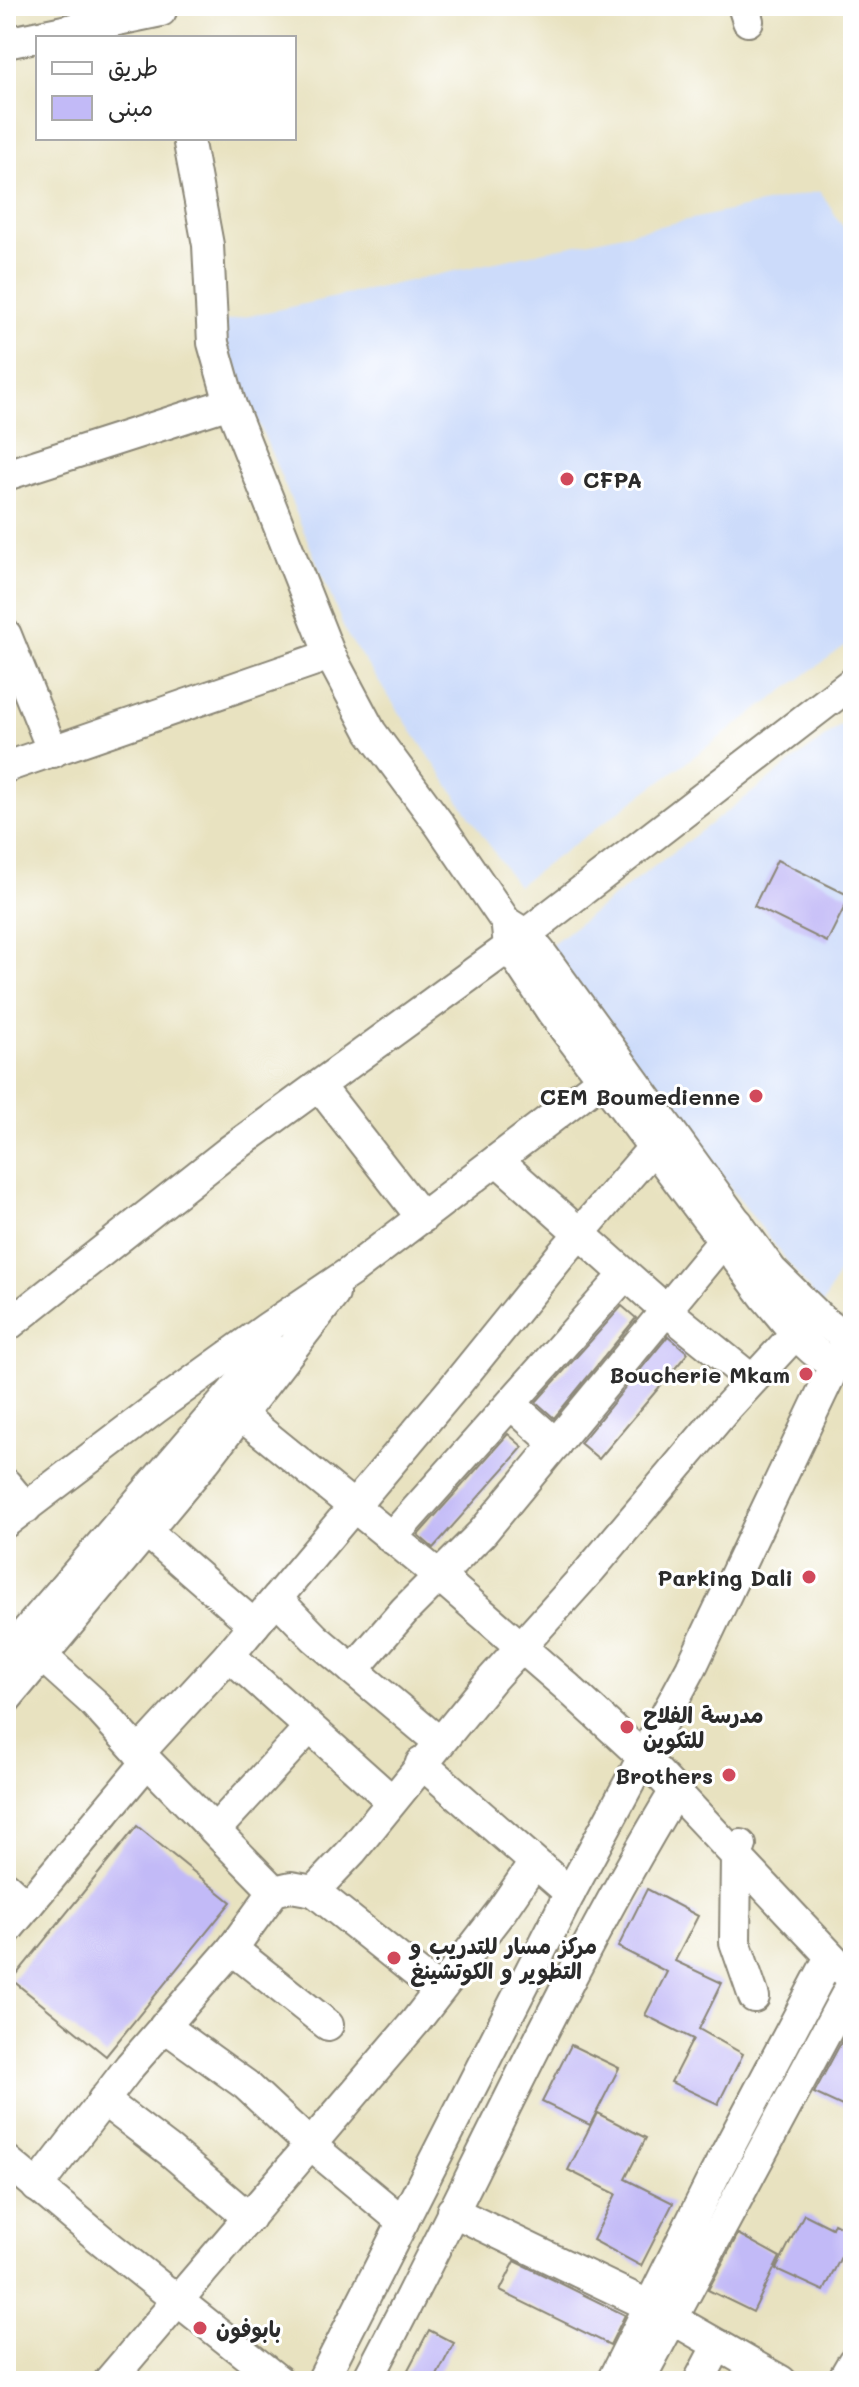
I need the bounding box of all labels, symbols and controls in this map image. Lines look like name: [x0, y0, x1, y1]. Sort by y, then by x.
legend: [36, 36, 296, 140]
text: طريق: [108, 51, 158, 82]
text: مبنى: [108, 91, 153, 123]
place label: CFPA: [583, 465, 642, 494]
marker: CFPA: [558, 470, 576, 488]
place label: CEM Boumedienne: [540, 1082, 740, 1111]
marker: CEM Boumedienne: [747, 1087, 765, 1105]
place label: Boucherie Mkam: [610, 1360, 790, 1389]
marker: Boucherie Mkam: [797, 1365, 815, 1383]
place label: Parking Dali: [657, 1563, 793, 1592]
marker: Parking Dali: [800, 1568, 818, 1586]
place label: مدرسة الفلاح للتكوين: [643, 1700, 764, 1755]
marker: مدرسة الفلاح للتكوين: [618, 1718, 636, 1736]
place label: Brothers: [615, 1761, 713, 1790]
marker: Brothers: [720, 1766, 738, 1784]
place label: مركز مسار للتدريب و التطوير و الكوتشينغ: [408, 1931, 597, 1987]
marker: مركز مسار للتدريب و التطوير و الكوتشينغ: [385, 1949, 403, 1967]
place label: بابوفون: [216, 2314, 281, 2344]
marker: بابوفون: [191, 2319, 209, 2337]

